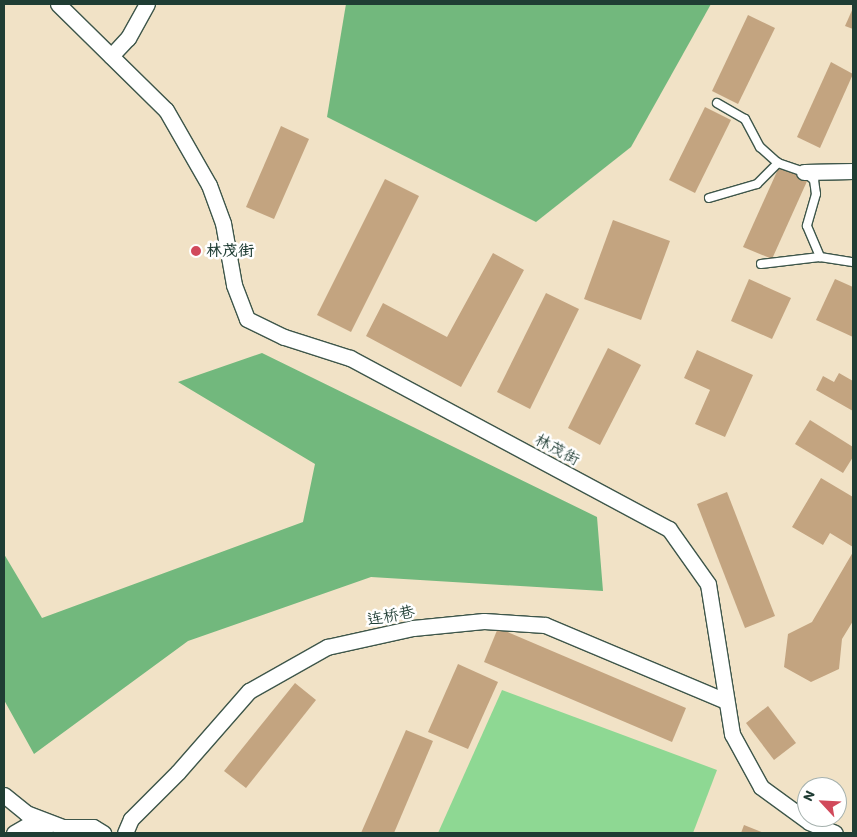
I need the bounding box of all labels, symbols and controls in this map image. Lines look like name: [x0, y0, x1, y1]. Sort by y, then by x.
place label: 林茂街: [206, 241, 254, 261]
marker: 林茂街: [190, 245, 202, 257]
street label: 林茂街: [531, 430, 583, 470]
street label: 连桥巷: [366, 602, 416, 630]
north arrow: [797, 777, 847, 827]
text: N: [799, 788, 819, 804]

